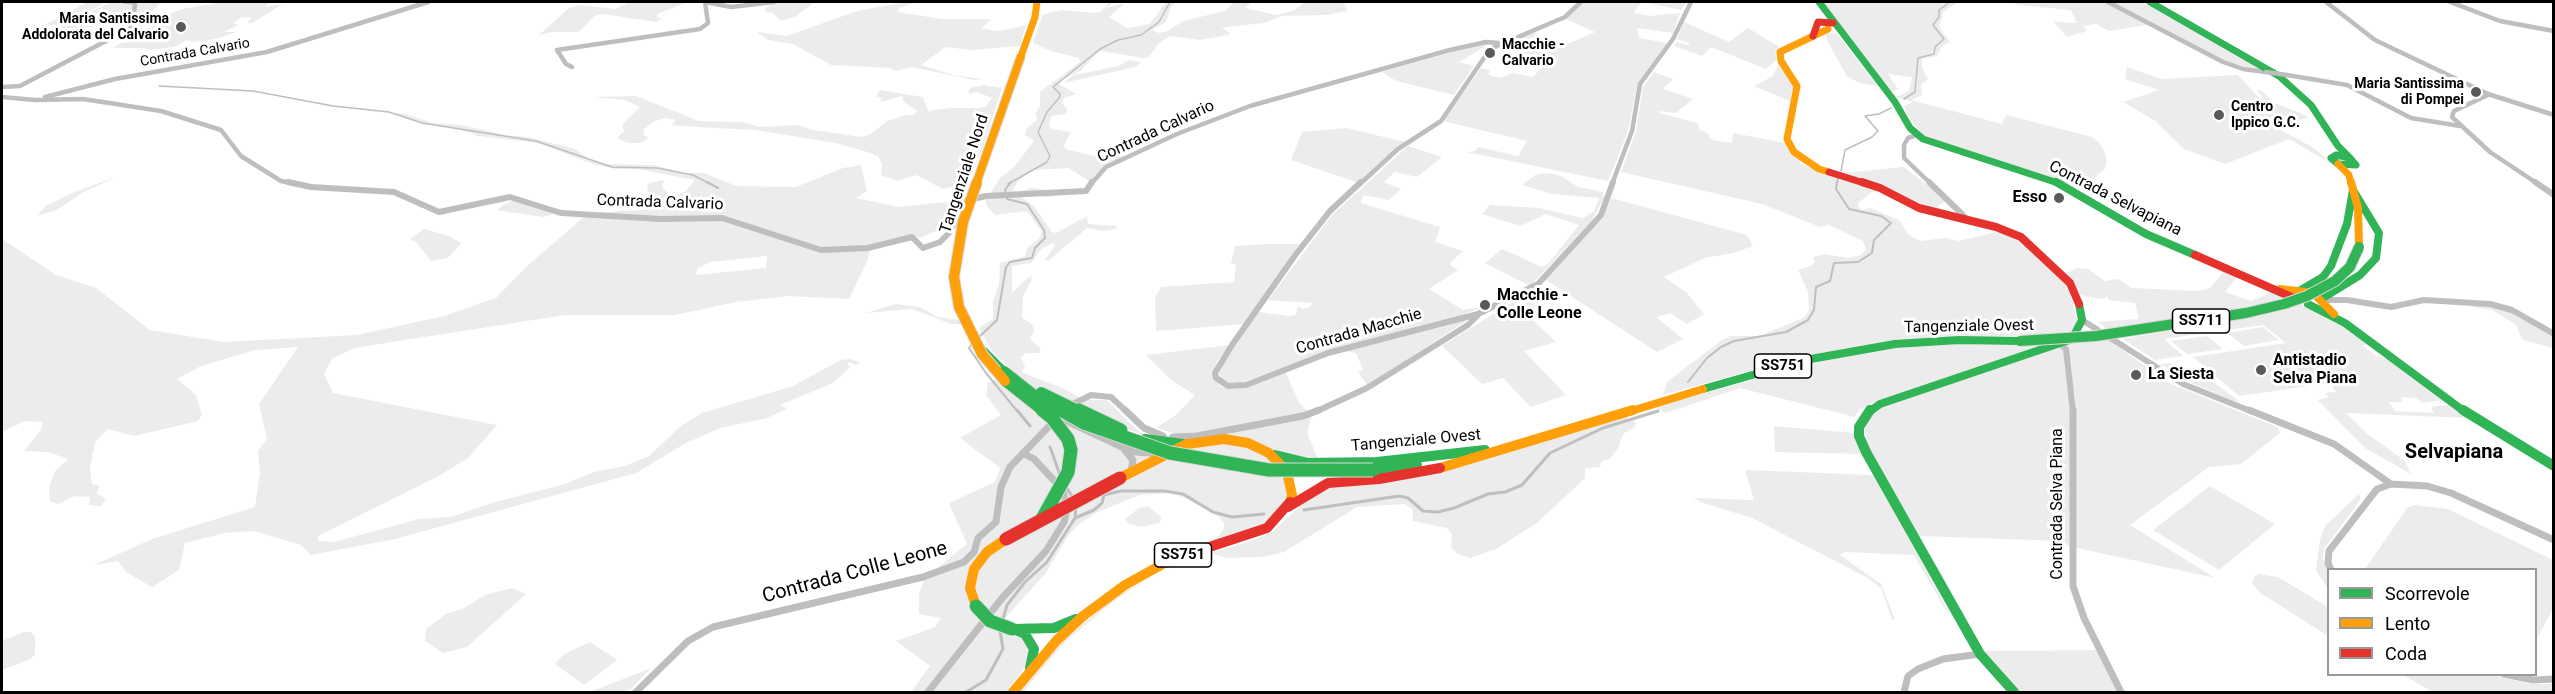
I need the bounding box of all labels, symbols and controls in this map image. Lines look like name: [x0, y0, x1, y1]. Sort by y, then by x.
place label: Maria Santissima Addolorata del Calvario: [22, 11, 169, 44]
marker: Maria Santissima Addolorata del Calvario: [174, 20, 188, 34]
street label: Contrada Calvario: [139, 35, 251, 71]
place label: Macchie - Calvario: [1502, 37, 1564, 70]
marker: Macchie - Calvario: [1483, 46, 1497, 60]
place label: Maria Santissima di Pompei: [2354, 76, 2464, 108]
marker: Maria Santissima di Pompei: [2469, 85, 2483, 99]
street label: Contrada Calvario: [1094, 96, 1218, 168]
place label: Centro Ippico G.C.: [2231, 99, 2300, 132]
marker: Centro Ippico G.C.: [2212, 108, 2226, 122]
street label: Tangenziale Nord: [937, 112, 993, 236]
street label: Contrada Selvapiana: [2045, 157, 2185, 241]
place label: Esso: [2013, 188, 2047, 208]
street label: Contrada Calvario: [596, 191, 724, 215]
marker: Esso: [2052, 191, 2066, 205]
place label: Macchie - Colle Leone: [1497, 286, 1582, 324]
marker: Macchie - Colle Leone: [1478, 298, 1492, 312]
street label: Contrada Macchie: [1294, 305, 1424, 359]
road number: SS711: [2172, 309, 2230, 333]
street label: Tangenziale Ovest: [1904, 316, 2034, 338]
place label: Antistadio Selva Piana: [2273, 351, 2357, 389]
road number: SS751: [1754, 354, 1812, 378]
marker: Antistadio Selva Piana: [2254, 363, 2268, 377]
place label: La Siesta: [2148, 365, 2214, 385]
marker: La Siesta: [2129, 368, 2143, 382]
street label: Tangenziale Ovest: [1350, 426, 1482, 456]
street label: Contrada Selva Piana: [2048, 428, 2068, 580]
district label: Selvapiana: [2405, 441, 2503, 465]
street label: Contrada Colle Leone: [760, 537, 950, 609]
road number: SS751: [1154, 543, 1212, 567]
legend: [2327, 568, 2537, 676]
text: Scorrevole: [2385, 583, 2470, 604]
text: Lento: [2385, 613, 2430, 634]
text: Coda: [2385, 643, 2427, 664]

